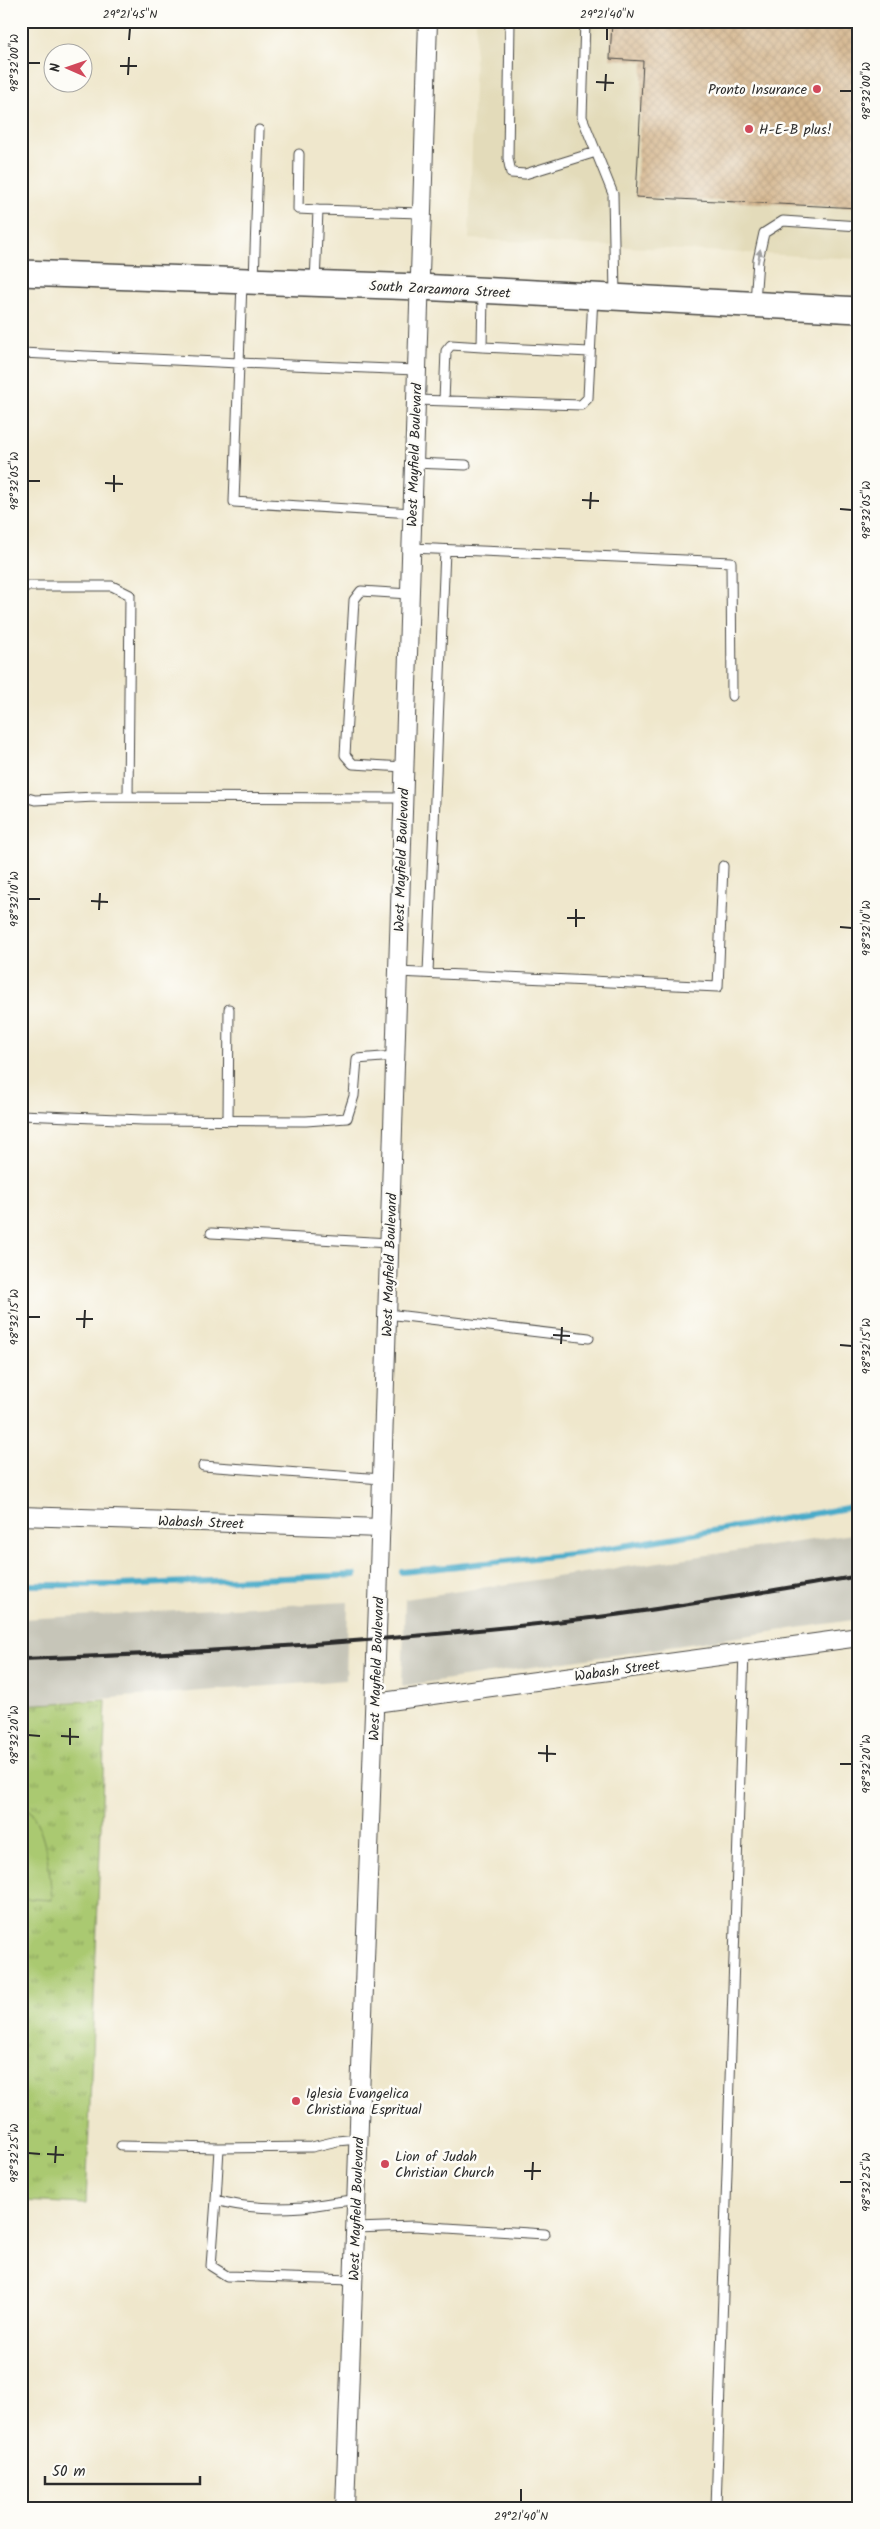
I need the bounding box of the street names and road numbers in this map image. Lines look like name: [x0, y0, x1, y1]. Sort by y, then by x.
street label: South Zarzamora Street: [369, 275, 512, 305]
street label: West Mayfield Boulevard: [401, 382, 429, 527]
street label: West Mayfield Boulevard: [388, 787, 416, 932]
street label: West Mayfield Boulevard: [376, 1192, 404, 1337]
street label: Wabash Street: [158, 1511, 245, 1536]
street label: West Mayfield Boulevard: [363, 1596, 391, 1741]
street label: Wabash Street: [573, 1654, 662, 1688]
street label: West Mayfield Boulevard: [343, 2136, 371, 2281]

